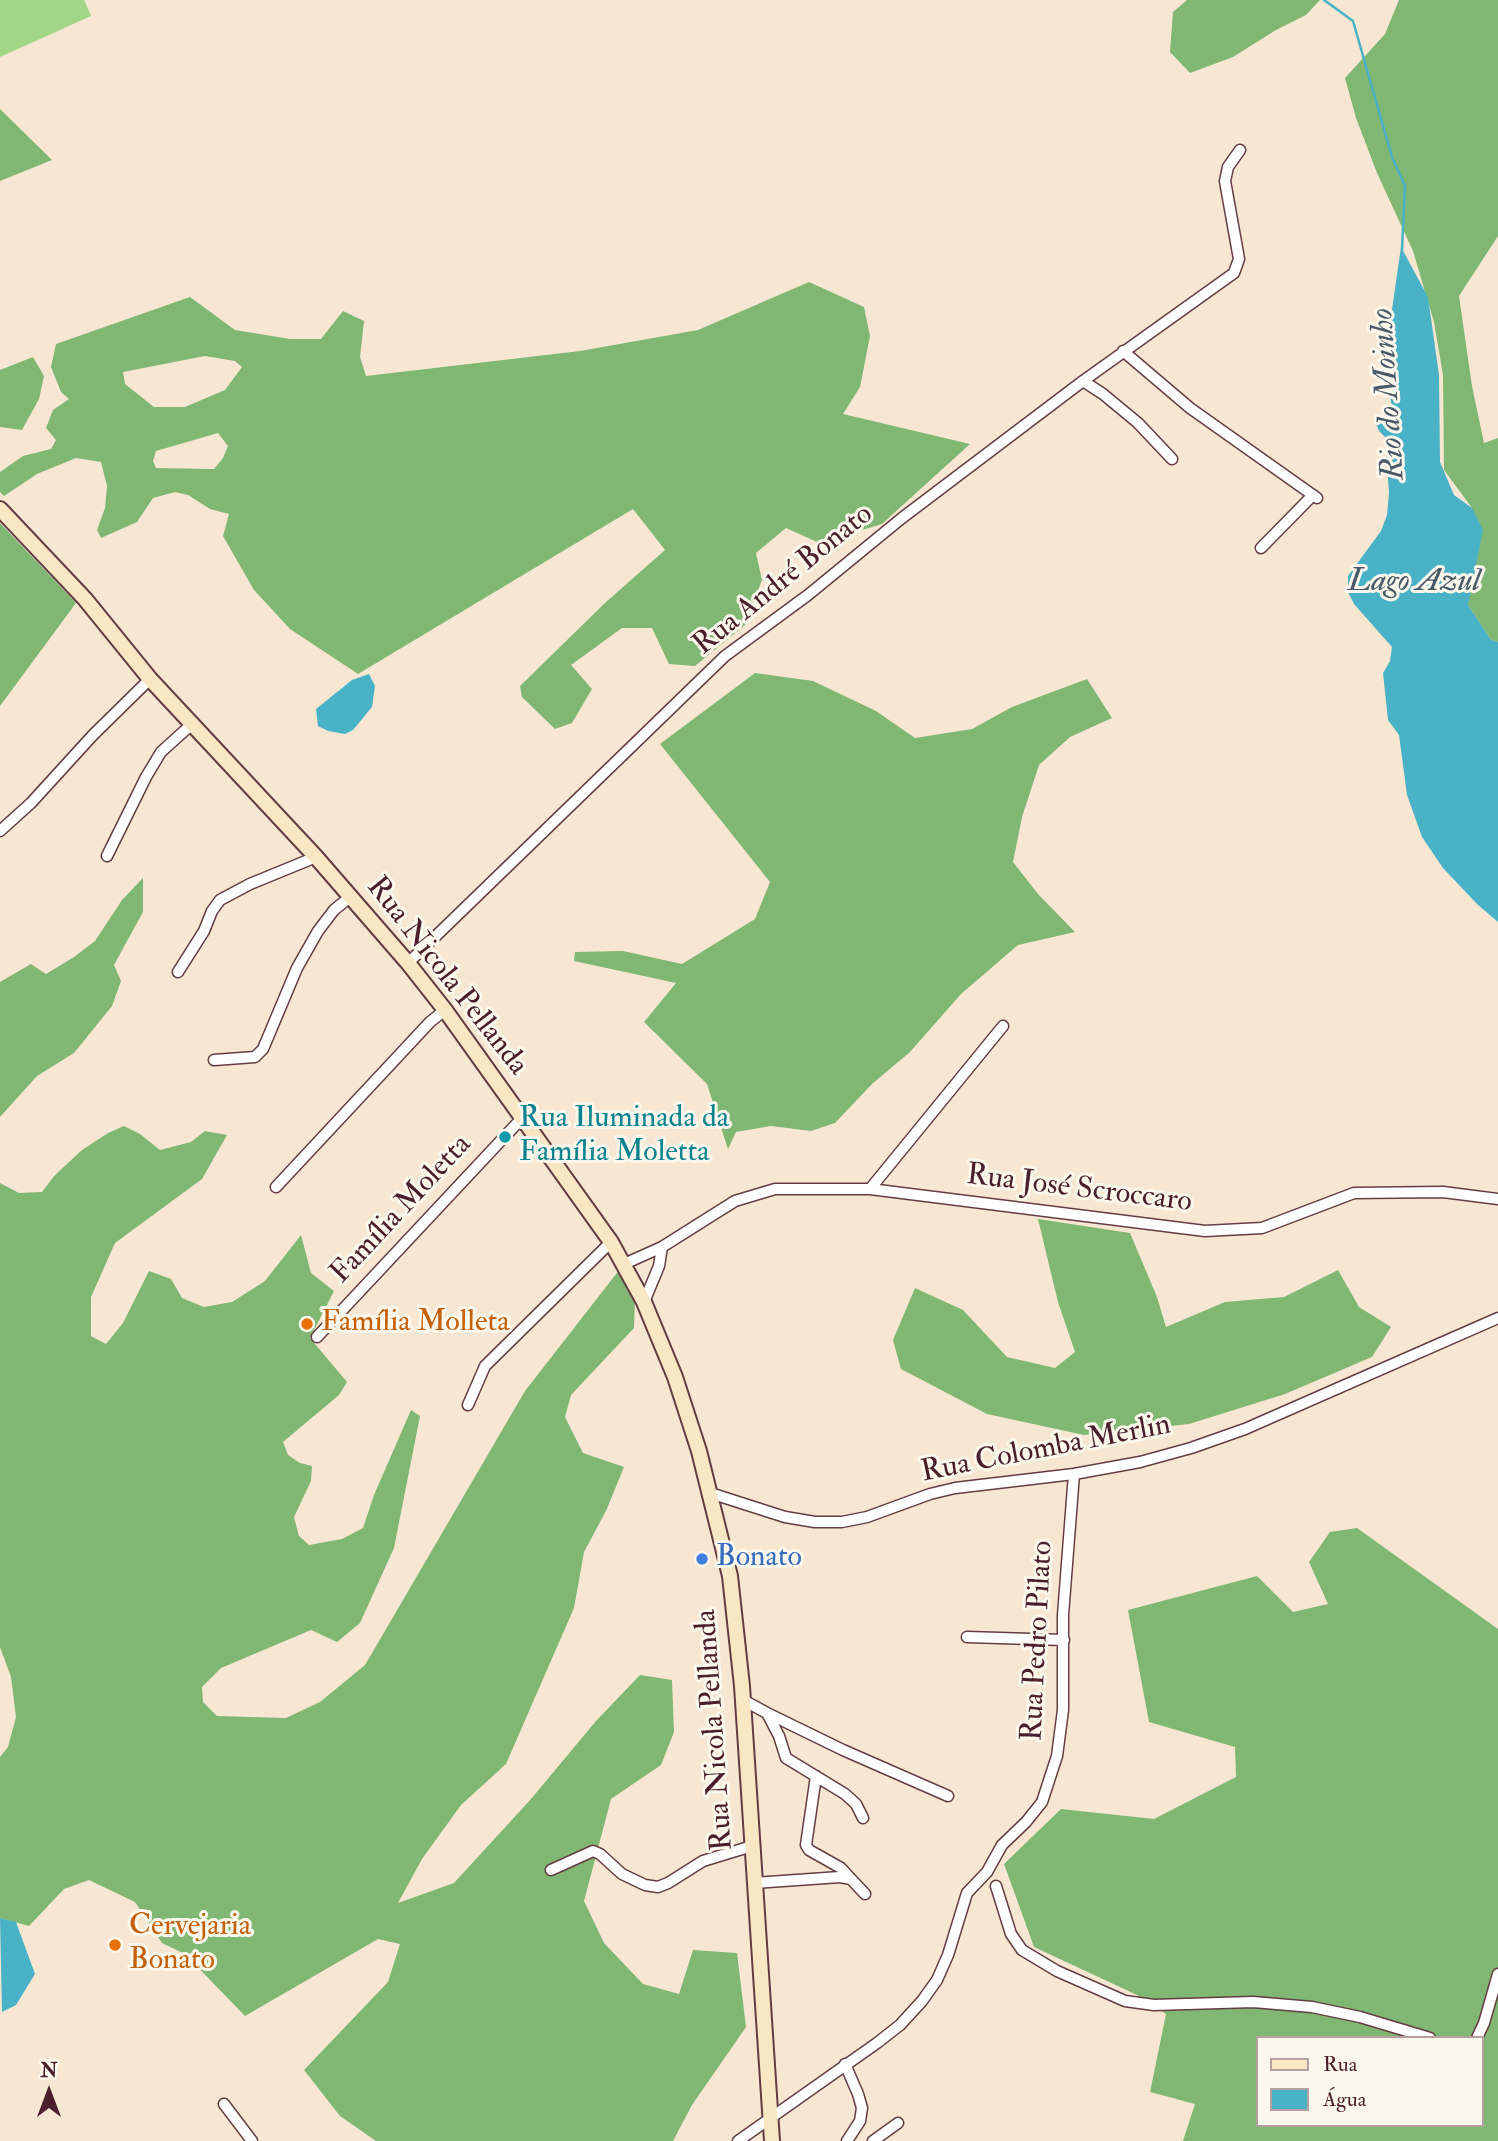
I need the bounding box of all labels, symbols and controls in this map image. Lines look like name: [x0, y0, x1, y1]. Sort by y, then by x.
water label: Rio do Moinho: [1365, 307, 1415, 481]
street label: Rua André Bonato: [687, 498, 881, 664]
water label: Lago Azul: [1348, 564, 1480, 602]
street label: Rua Nicola Pellanda: [357, 871, 535, 1083]
place label: Rua Iluminada da Família Moletta: [519, 1102, 729, 1172]
street label: Família Moletta: [324, 1128, 480, 1292]
marker: Rua Iluminada da Família Moletta: [497, 1129, 513, 1145]
street label: Rua José Scroccaro: [964, 1158, 1194, 1222]
place label: Família Molleta: [321, 1306, 510, 1342]
marker: Família Molleta: [299, 1316, 315, 1332]
street label: Rua Colomba Merlin: [918, 1408, 1174, 1492]
street label: Rua Pedro Pilato: [1016, 1540, 1062, 1742]
place label: Bonato: [716, 1541, 802, 1577]
marker: Bonato: [694, 1551, 710, 1567]
street label: Rua Nicola Pellanda: [690, 1608, 742, 1852]
place label: Cervejaria Bonato: [129, 1910, 251, 1980]
marker: Cervejaria Bonato: [107, 1937, 123, 1953]
legend: [1256, 2036, 1484, 2127]
text: Rua: [1323, 2051, 1357, 2078]
north arrow: [14, 2057, 84, 2127]
text: N: [40, 2059, 58, 2083]
text: Água: [1323, 2086, 1366, 2113]

